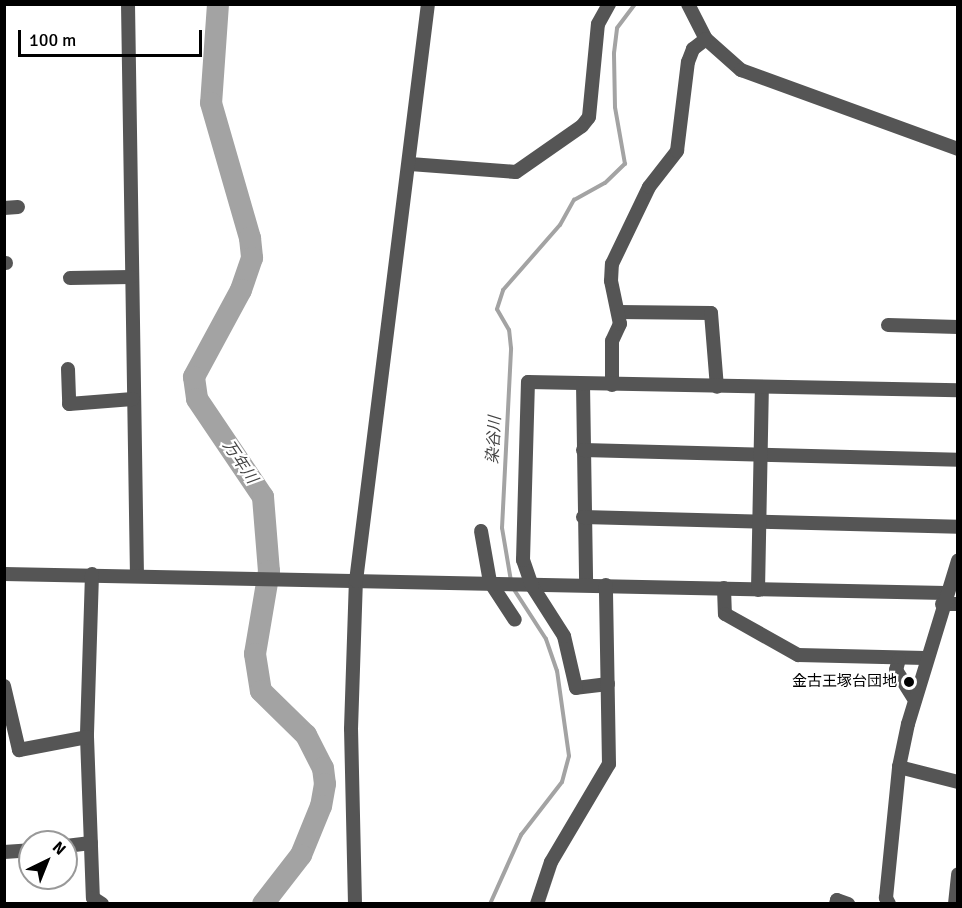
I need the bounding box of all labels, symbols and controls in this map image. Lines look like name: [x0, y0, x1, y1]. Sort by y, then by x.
scale bar: [21, 18, 206, 56]
text: 100 m: [29, 29, 76, 51]
water label: 染谷川: [483, 416, 505, 464]
water label: 万年川: [219, 437, 261, 487]
place label: 金古王塚台団地: [792, 673, 897, 691]
marker: 金古王塚台団地: [902, 675, 916, 689]
north arrow: [18, 830, 78, 890]
text: N: [48, 837, 70, 859]

